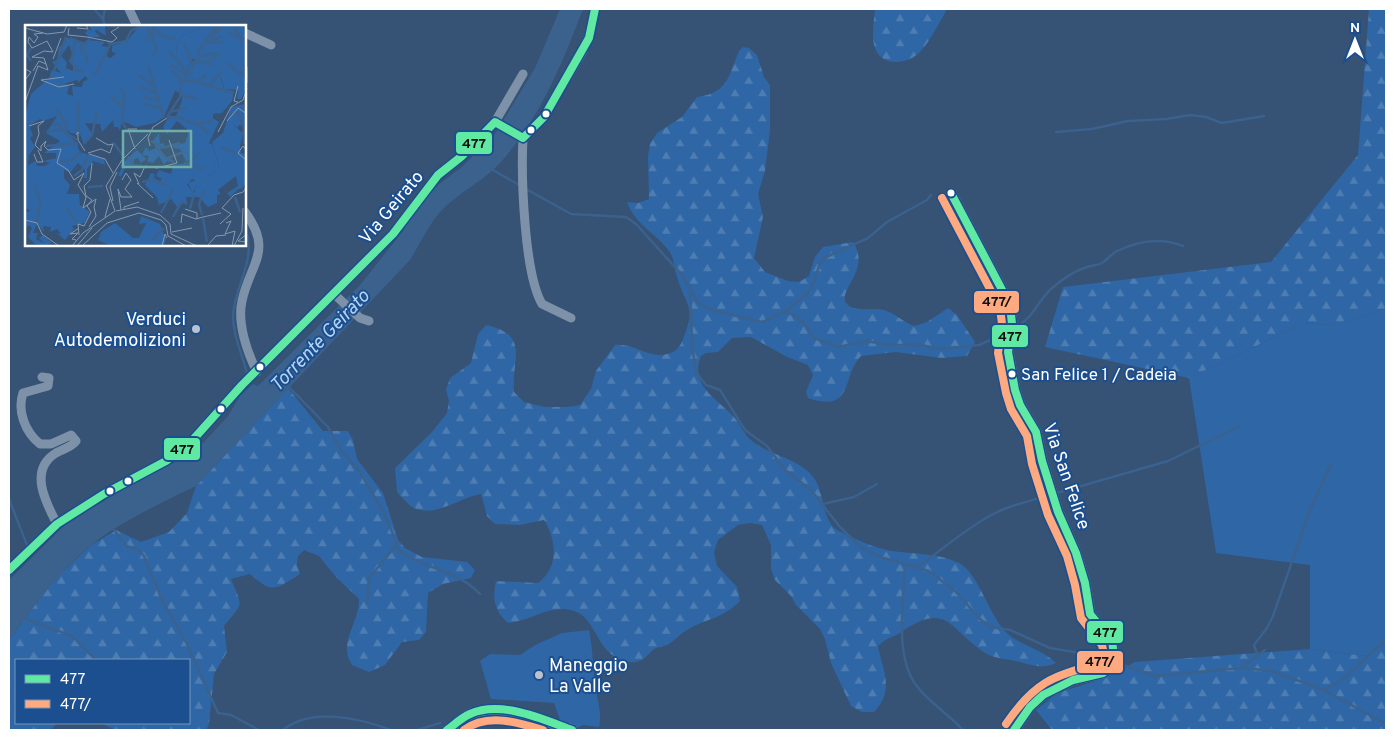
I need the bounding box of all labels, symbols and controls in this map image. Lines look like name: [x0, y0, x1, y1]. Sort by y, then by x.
north arrow: [1330, 15, 1380, 65]
text: N: [1350, 20, 1360, 37]
inset map: [25, 25, 246, 246]
unlabelled marker: [541, 109, 551, 119]
unlabelled marker: [526, 125, 536, 135]
line badge: 477: [455, 131, 493, 155]
text: 477: [462, 136, 486, 153]
street label: Via Geirato: [355, 166, 430, 250]
unlabelled marker: [946, 188, 956, 198]
water label: Torrente Geirato: [266, 284, 376, 398]
line badge: 477/: [973, 290, 1020, 314]
text: 477/: [982, 294, 1013, 311]
place label: Verduci Autodemolizioni: [54, 309, 186, 353]
marker: Verduci Autodemolizioni: [190, 323, 202, 335]
line badge: 477: [991, 324, 1029, 348]
text: 477: [998, 329, 1022, 346]
unlabelled marker: [255, 362, 265, 372]
place label: San Felice 1 / Cadeia: [1021, 365, 1177, 387]
marker: San Felice 1 / Cadeia: [1007, 369, 1017, 379]
unlabelled marker: [216, 404, 226, 414]
street label: Via San Felice: [1037, 420, 1095, 533]
line badge: 477: [163, 437, 201, 461]
text: 477: [170, 442, 194, 459]
unlabelled marker: [123, 476, 133, 486]
unlabelled marker: [105, 486, 115, 496]
line badge: 477: [1086, 620, 1124, 644]
text: 477: [1093, 625, 1117, 642]
line badge: 477/: [1076, 650, 1124, 674]
text: 477/: [1085, 654, 1116, 671]
place label: Maneggio La Valle: [549, 655, 628, 699]
legend: [15, 659, 190, 724]
marker: Maneggio La Valle: [533, 669, 545, 681]
text: 477: [60, 671, 86, 690]
text: 477/: [60, 696, 92, 715]

